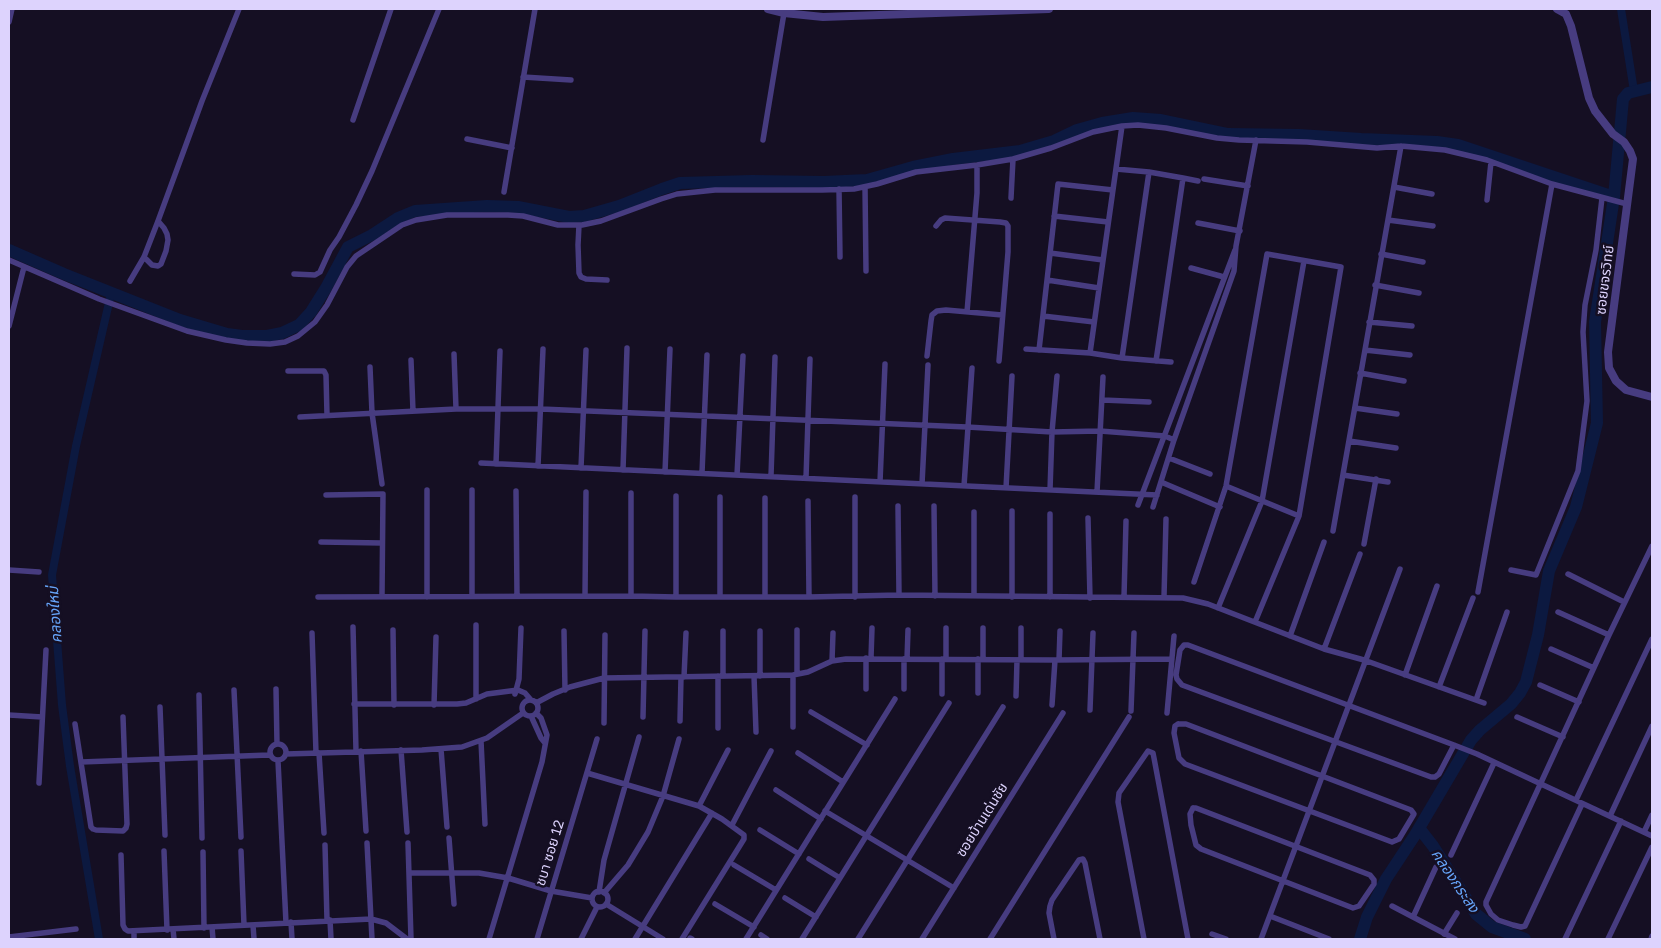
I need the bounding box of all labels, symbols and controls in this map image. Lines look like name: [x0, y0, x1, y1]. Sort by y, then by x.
street label: ซอยขจรวิทย์: [1592, 244, 1618, 316]
water label: คลองใหม่: [44, 586, 66, 644]
street label: ซอยบ้านเด่นชัย: [953, 780, 1011, 860]
street label: ชบา ซอย 12: [532, 818, 568, 888]
water label: คลองกระสง: [1427, 846, 1483, 916]

